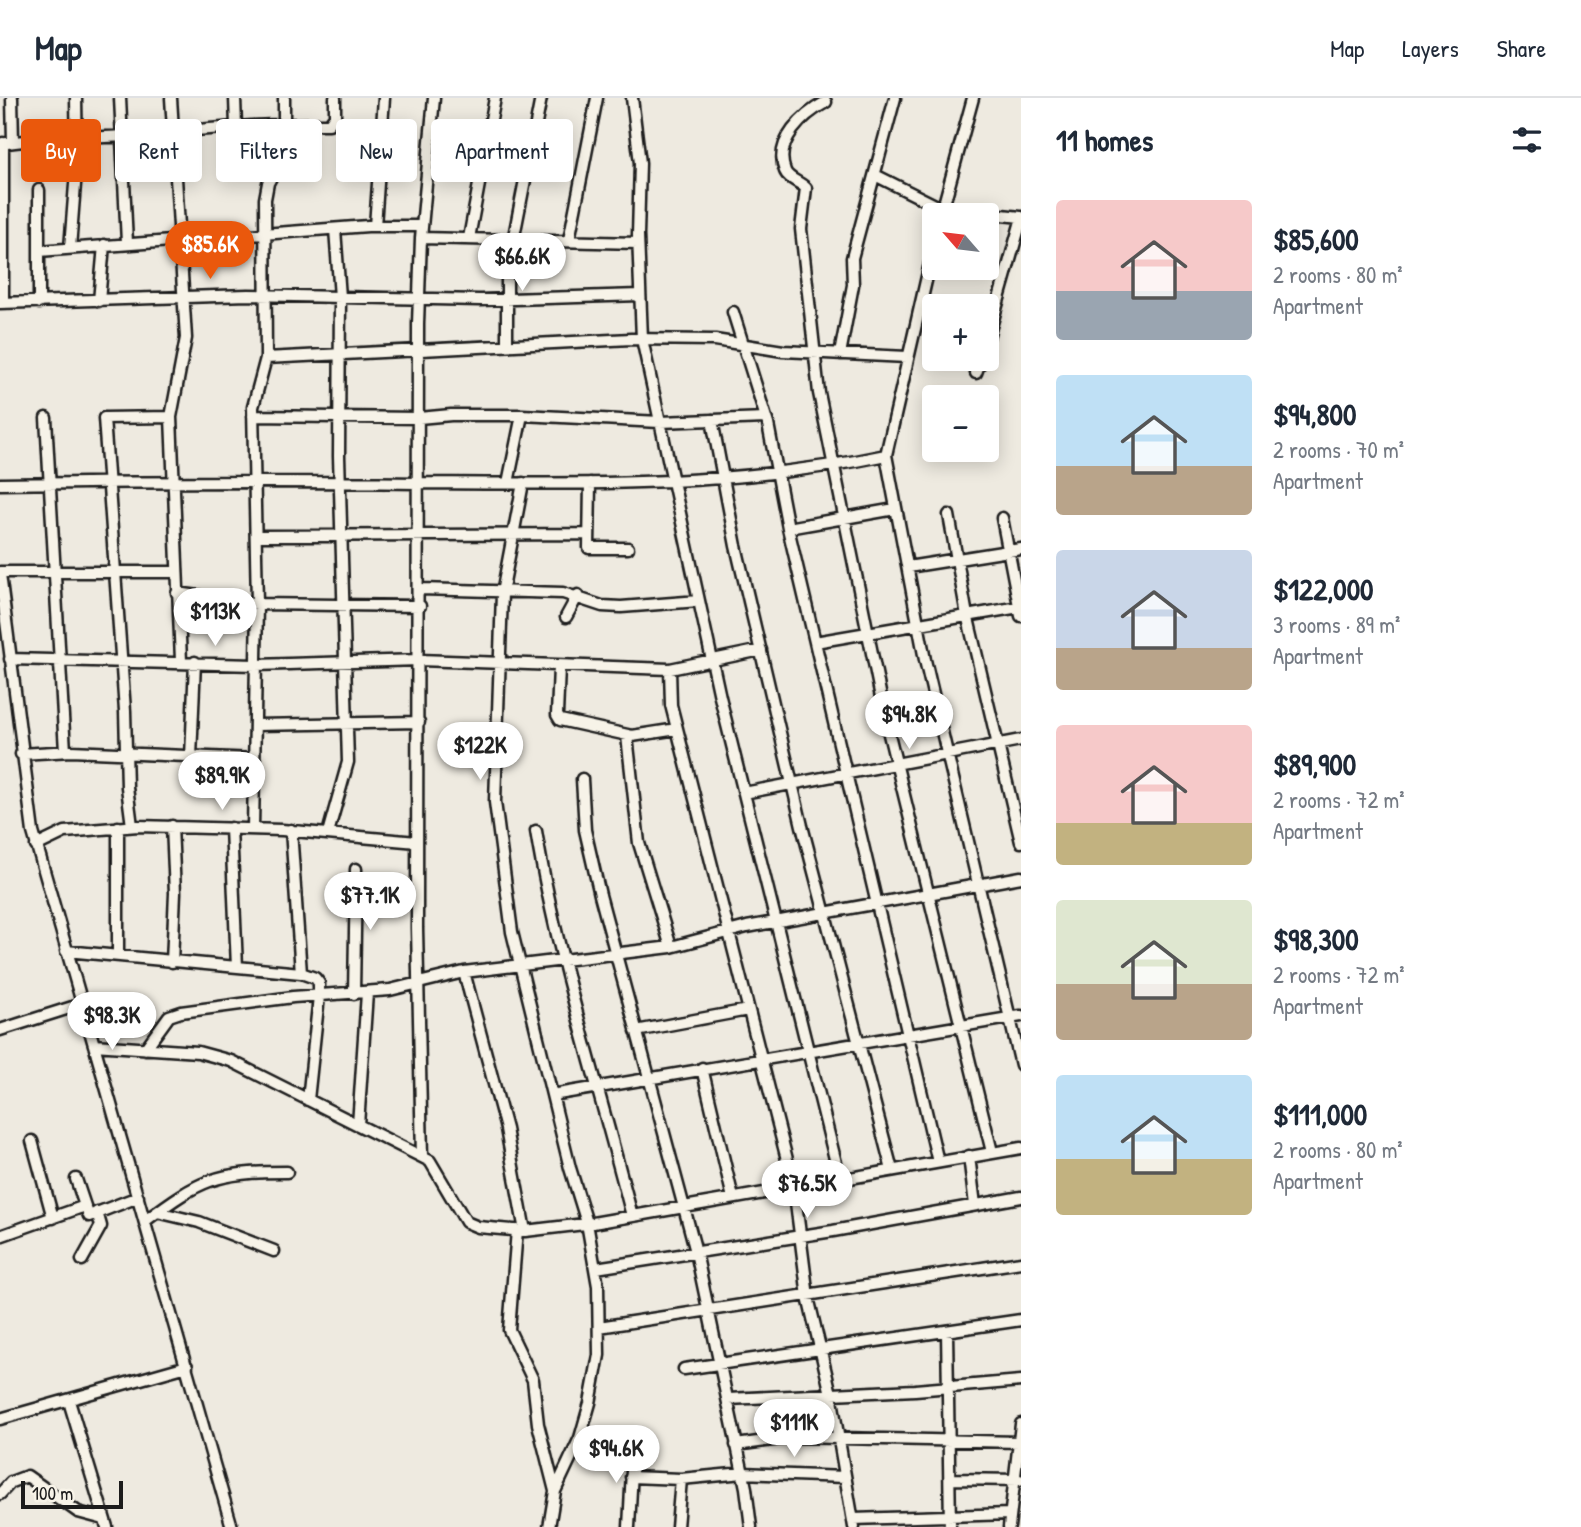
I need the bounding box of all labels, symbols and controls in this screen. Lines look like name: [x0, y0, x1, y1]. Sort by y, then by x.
text: Map: [35, 26, 82, 70]
text: Map: [1330, 32, 1364, 64]
text: Layers: [1402, 32, 1459, 64]
text: Share: [1497, 32, 1546, 64]
chip: Buy: [21, 119, 101, 182]
chip: Rent: [115, 119, 202, 182]
chip: Filters: [216, 119, 322, 182]
chip: New: [336, 119, 417, 182]
chip: Apartment: [431, 119, 573, 182]
text: 11 homes: [1056, 120, 1153, 160]
icon: filters: [1508, 121, 1546, 159]
north arrow: [922, 203, 999, 280]
map controls: [922, 203, 999, 462]
text: $85,600: [1273, 219, 1359, 259]
pin: $85.6K: [153, 222, 267, 281]
text: $85.6K: [181, 228, 239, 259]
icon: home: [1112, 228, 1196, 312]
pin: $66.6K: [465, 234, 579, 293]
text: $66.6K: [494, 240, 550, 271]
text: 2 rooms · 80 m²: [1273, 259, 1403, 290]
text: Apartment: [1273, 290, 1363, 321]
button: +: [922, 294, 999, 371]
button: −: [922, 385, 999, 462]
text: $94,800: [1273, 394, 1356, 434]
icon: home: [1112, 403, 1196, 487]
text: 2 rooms · 70 m²: [1273, 434, 1404, 465]
text: Apartment: [1273, 465, 1363, 496]
text: $122,000: [1273, 569, 1374, 609]
icon: home: [1112, 578, 1196, 662]
pin: $113K: [166, 588, 264, 648]
text: $113K: [190, 595, 240, 626]
text: 3 rooms · 89 m²: [1273, 609, 1400, 640]
text: Apartment: [1273, 640, 1363, 671]
pin: $94.8K: [852, 692, 966, 751]
text: $94.8K: [881, 698, 937, 729]
pin: $122K: [431, 722, 529, 782]
text: $122K: [453, 729, 507, 760]
text: $89,900: [1273, 744, 1356, 784]
pin: $89.9K: [165, 752, 279, 812]
icon: home: [1112, 753, 1196, 837]
text: $89.9K: [194, 759, 250, 790]
text: 2 rooms · 72 m²: [1273, 784, 1405, 815]
text: Apartment: [1273, 815, 1363, 846]
pin: $77.1K: [313, 872, 427, 932]
text: $77.1K: [340, 879, 400, 910]
text: $98,300: [1273, 919, 1359, 959]
icon: home: [1112, 928, 1196, 1012]
text: 2 rooms · 72 m²: [1273, 959, 1405, 990]
text: Apartment: [1273, 990, 1363, 1021]
pin: $98.3K: [55, 992, 169, 1052]
text: $98.3K: [83, 999, 141, 1030]
text: $111,000: [1273, 1094, 1367, 1134]
icon: home: [1112, 1103, 1196, 1187]
text: 2 rooms · 80 m²: [1273, 1134, 1403, 1165]
pin: $76.5K: [750, 1160, 864, 1220]
text: Apartment: [1273, 1165, 1363, 1196]
text: $76.5K: [778, 1167, 836, 1198]
pin: $111K: [745, 1400, 843, 1459]
text: $111K: [770, 1406, 818, 1437]
pin: $94.6K: [559, 1426, 673, 1485]
text: $94.6K: [589, 1432, 643, 1463]
scale bar: [21, 1478, 122, 1510]
text: 100 m: [32, 1480, 73, 1506]

